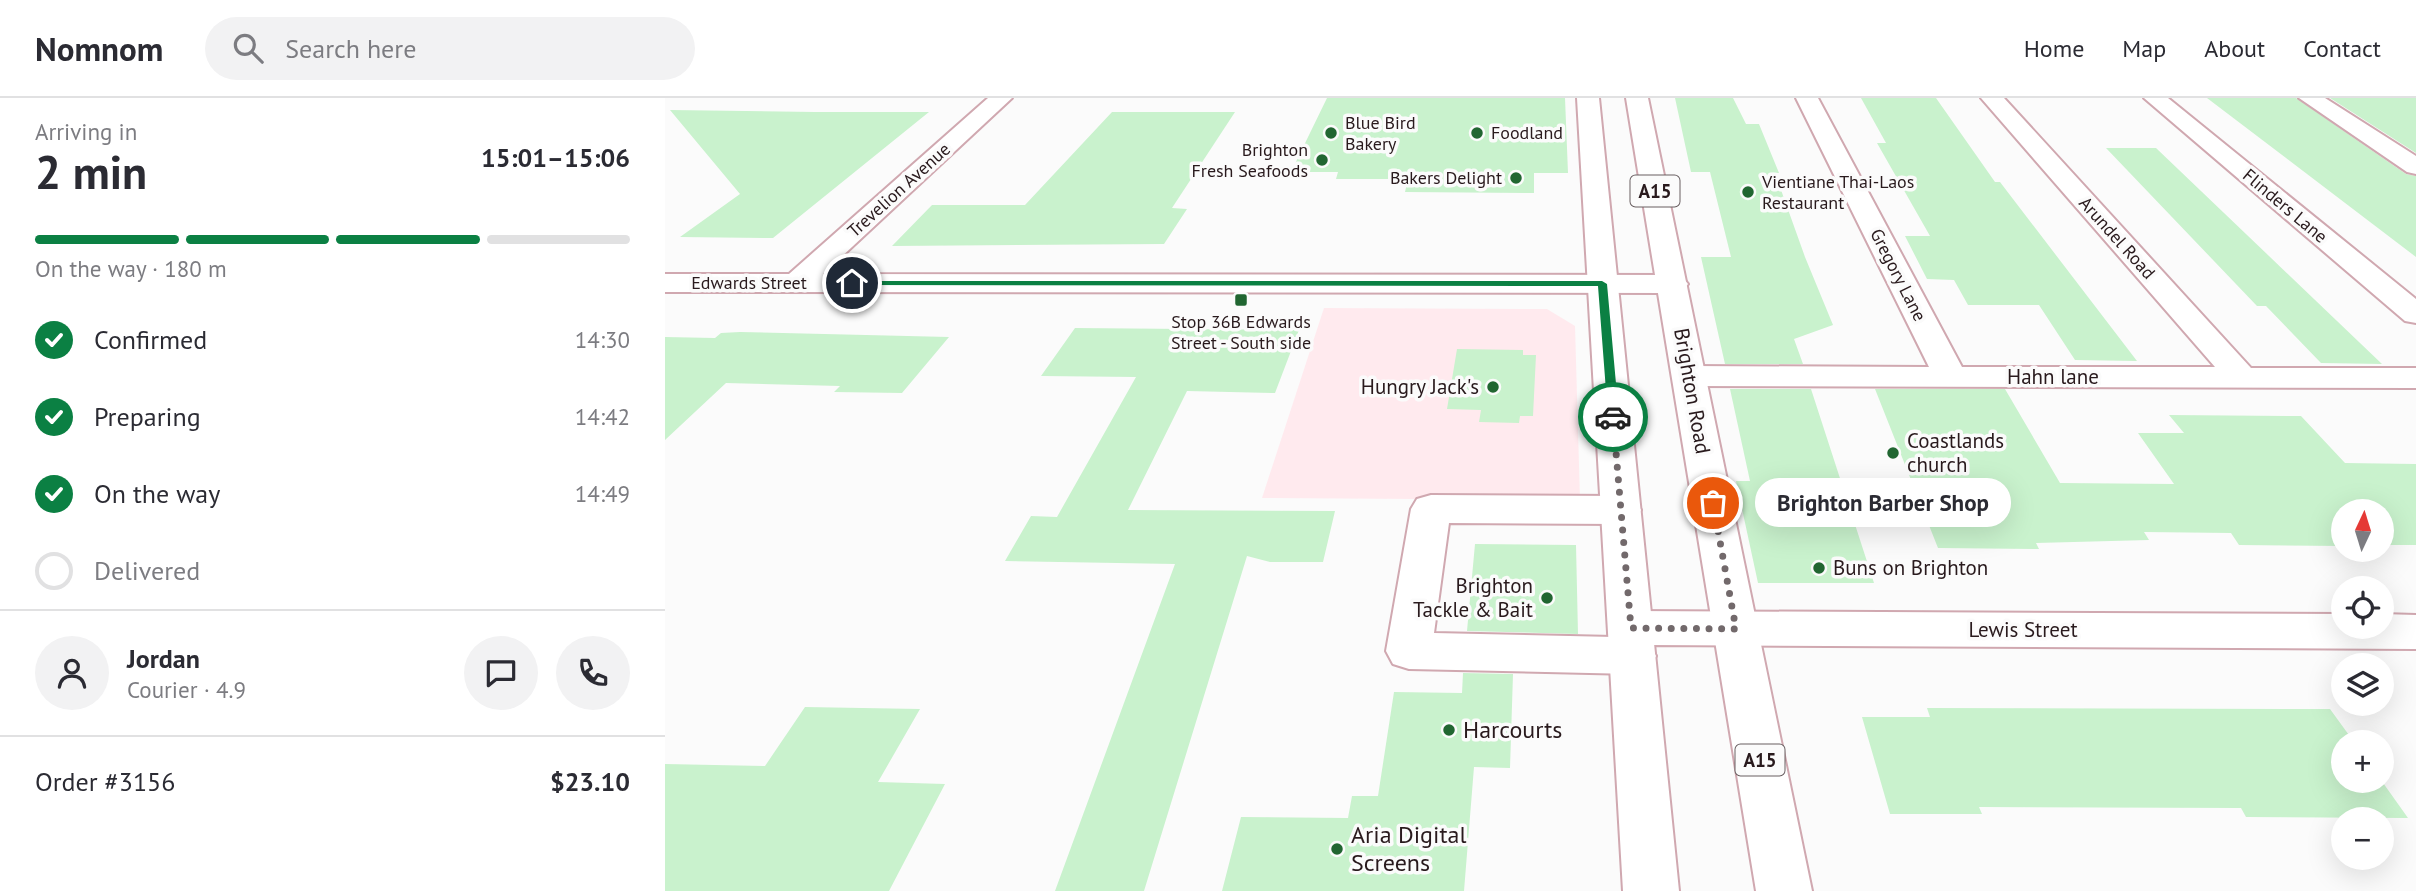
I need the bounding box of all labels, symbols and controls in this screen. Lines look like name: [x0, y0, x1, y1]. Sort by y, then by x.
search box: [205, 17, 695, 80]
text: Nomnom: [35, 27, 163, 70]
icon: search: [229, 29, 267, 67]
text: Search here: [285, 32, 416, 65]
text: Home: [2024, 33, 2084, 64]
text: Map: [2122, 33, 2166, 64]
text: About: [2204, 33, 2265, 64]
text: Contact: [2303, 33, 2381, 64]
place label: Blue Bird Bakery: [1345, 111, 1416, 155]
text: Arriving in: [35, 117, 137, 146]
place label: Foodland: [1491, 121, 1563, 144]
marker: Blue Bird Bakery: [1323, 125, 1339, 141]
marker: Foodland: [1469, 125, 1485, 141]
street label: Trevelion Avenue: [842, 137, 955, 242]
place label: Brighton Fresh Seafoods: [1191, 138, 1308, 182]
text: 15:01–15:06: [481, 141, 630, 174]
text: 2 min: [35, 142, 147, 202]
marker: Brighton Fresh Seafoods: [1314, 152, 1330, 168]
street label: Flinders Lane: [2238, 164, 2332, 248]
place label: Bakers Delight: [1390, 166, 1502, 189]
marker: Bakers Delight: [1508, 170, 1524, 186]
place label: Vientiane Thai-Laos Restaurant: [1761, 170, 1914, 214]
road number: A15: [1630, 176, 1679, 206]
marker: Vientiane Thai-Laos Restaurant: [1740, 184, 1756, 200]
street label: Arundel Road: [2074, 192, 2160, 284]
street label: Gregory Lane: [1865, 225, 1932, 325]
pin: [822, 253, 882, 313]
text: On the way · 180 m: [35, 254, 227, 283]
icon: home: [833, 264, 871, 302]
street label: Edwards Street: [691, 271, 807, 294]
marker: Stop 36B Edwards Street - South side: [1233, 292, 1249, 308]
place label: Stop 36B Edwards Street - South side: [1171, 310, 1311, 354]
icon: check: [35, 321, 73, 359]
text: Confirmed: [94, 323, 207, 356]
text: 14:30: [575, 325, 630, 354]
street label: Brighton Road: [1668, 326, 1717, 456]
street label: Hahn lane: [2007, 363, 2099, 390]
place label: Hungry Jack's: [1361, 373, 1479, 400]
marker: Hungry Jack's: [1485, 379, 1501, 395]
courier: [1578, 382, 1648, 452]
icon: check: [35, 398, 73, 436]
icon: car: [1594, 398, 1632, 436]
text: Preparing: [94, 400, 201, 433]
text: 14:42: [575, 402, 630, 431]
place label: Coastlands church: [1907, 427, 2004, 478]
marker: Coastlands church: [1885, 445, 1901, 461]
pin: [1683, 473, 1743, 533]
icon: check: [35, 475, 73, 513]
text: On the way: [94, 477, 220, 510]
callout: Brighton Barber Shop: [1755, 478, 2011, 528]
text: 14:49: [575, 479, 630, 508]
icon: bag: [1694, 484, 1732, 522]
text: Brighton Barber Shop: [1777, 488, 1989, 517]
north arrow: [2331, 499, 2394, 562]
map controls: [2331, 499, 2394, 870]
text: Delivered: [94, 554, 200, 587]
place label: Buns on Brighton: [1833, 554, 1988, 581]
marker: Buns on Brighton: [1811, 560, 1827, 576]
place label: Brighton Tackle & Bait: [1413, 572, 1533, 623]
button: locate: [2331, 576, 2394, 639]
marker: Brighton Tackle & Bait: [1539, 590, 1555, 606]
street label: Lewis Street: [1968, 616, 2078, 643]
button: person: [35, 636, 109, 710]
button: chat: [464, 636, 538, 710]
button: phone: [556, 636, 630, 710]
text: Jordan: [127, 642, 200, 675]
button: layers: [2331, 653, 2394, 716]
text: Courier · 4.9: [127, 675, 246, 704]
place label: Harcourts: [1463, 714, 1562, 745]
marker: Harcourts: [1441, 722, 1457, 738]
button: +: [2331, 730, 2394, 793]
road number: A15: [1735, 744, 1785, 776]
text: Order #3156: [35, 765, 175, 798]
text: $23.10: [550, 765, 630, 798]
button: −: [2331, 807, 2394, 870]
place label: Aria Digital Screens: [1351, 819, 1466, 878]
marker: Aria Digital Screens: [1329, 841, 1345, 857]

